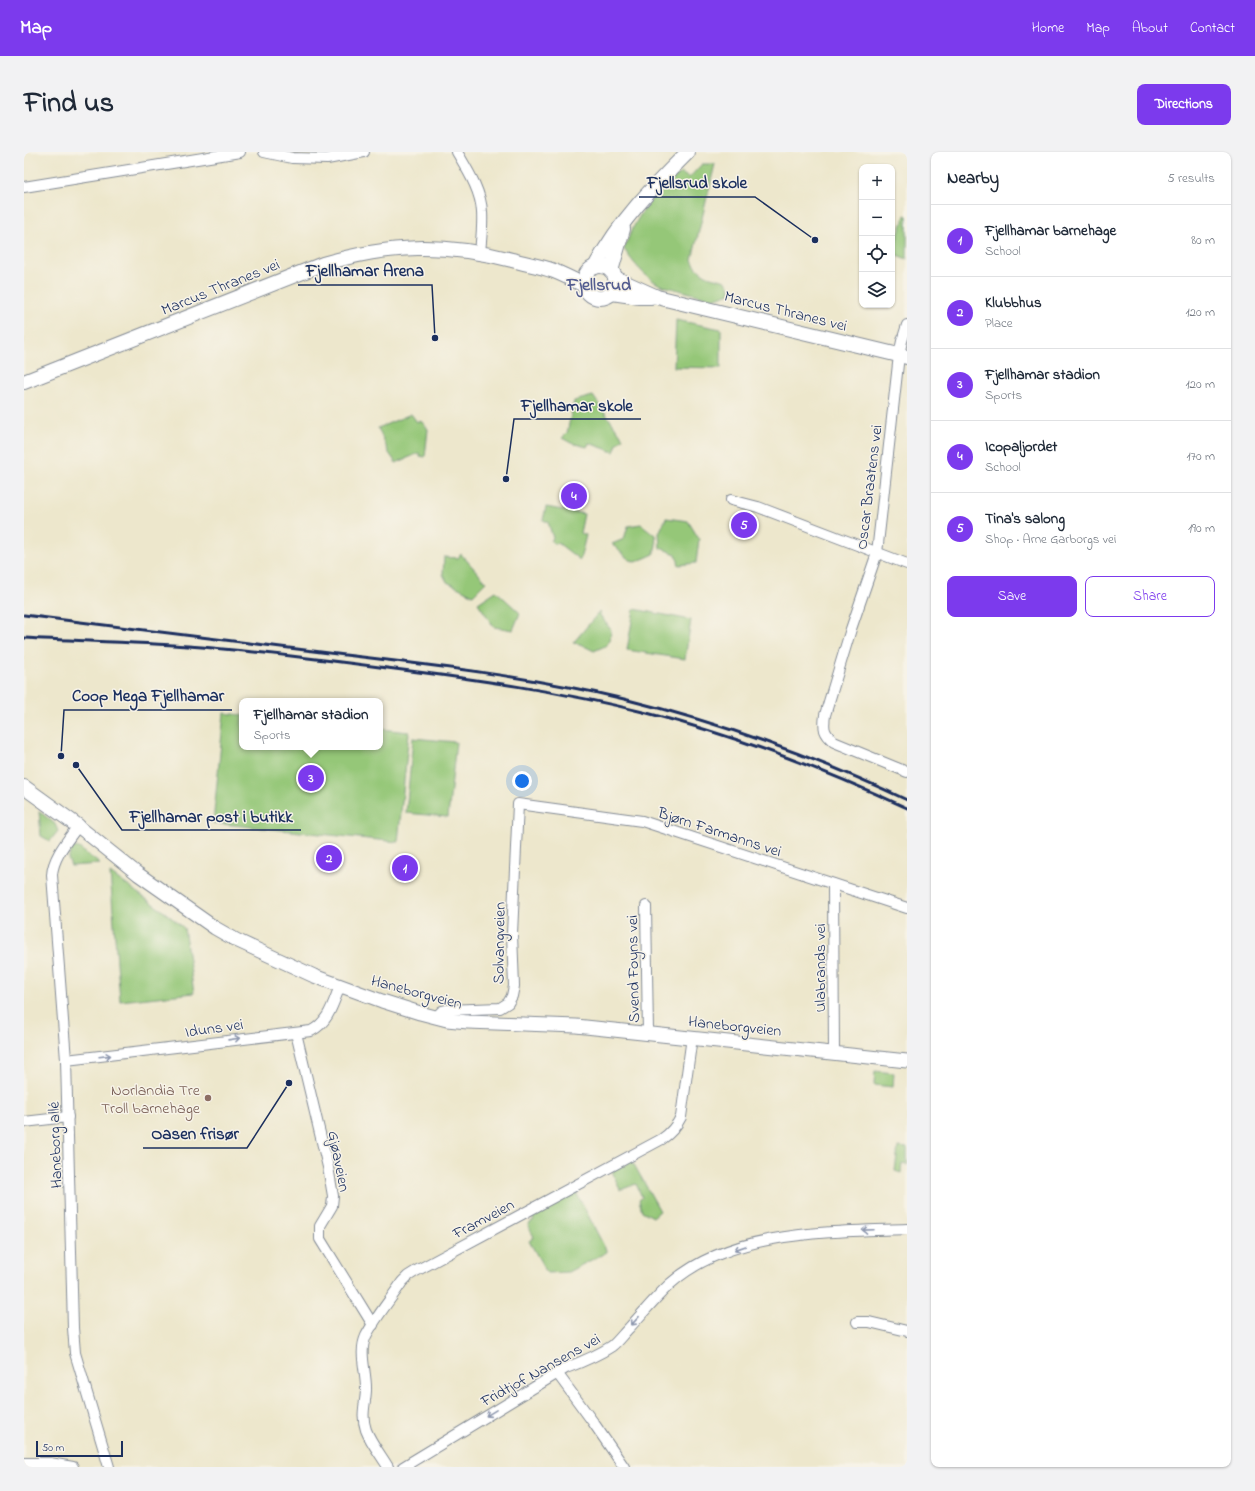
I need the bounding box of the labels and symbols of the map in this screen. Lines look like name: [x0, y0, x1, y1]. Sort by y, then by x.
callout: Fjellsrud skole: [639, 168, 755, 197]
text: Fjellsrud skole: [646, 171, 748, 196]
street label: Marcus Thranes vei: [158, 253, 284, 323]
callout: Fjellhamar Arena: [298, 256, 432, 285]
text: Fjellhamar Arena: [305, 259, 424, 284]
district label: Fjellsrud: [566, 273, 632, 299]
street label: Marcus Thranes vei: [722, 285, 850, 339]
callout: Fjellhamar skole: [514, 390, 641, 419]
text: Fjellhamar skole: [520, 394, 634, 419]
street label: Oscar Braatens vei: [850, 423, 890, 551]
pin: 4: [561, 481, 587, 511]
pin: 5: [731, 510, 757, 540]
callout: Coop Mega Fjellhamar: [64, 681, 232, 710]
text: Coop Mega Fjellhamar: [72, 684, 225, 711]
pin: 3: [298, 763, 324, 793]
your location: [512, 771, 532, 791]
callout: Fjellhamar post i butikk: [122, 801, 301, 830]
street label: Bjørn Farmanns vei: [653, 801, 784, 864]
text: Fjellhamar post i butikk: [128, 805, 293, 830]
pin: 2: [316, 843, 342, 873]
pin: 1: [392, 853, 418, 883]
street label: Solvangveien: [487, 901, 513, 984]
street label: Svend Foyns vei: [621, 915, 647, 1023]
street label: Ulabrands vei: [809, 923, 833, 1013]
street label: Haneborgveien: [368, 969, 465, 1017]
street label: Haneborgveien: [687, 1010, 783, 1044]
street label: Iduns vei: [184, 1013, 245, 1045]
one-way arrow: [227, 1035, 240, 1043]
one-way arrow: [98, 1052, 111, 1060]
place label: Norlandia Tre Troll barnehage: [101, 1079, 201, 1121]
marker: Norlandia Tre Troll barnehage: [203, 1093, 213, 1103]
street label: Haneborg allé: [42, 1100, 70, 1189]
callout: Oasen frisør: [143, 1119, 247, 1148]
text: Oasen frisør: [151, 1122, 240, 1147]
street label: Gjøaveien: [320, 1129, 356, 1194]
street label: Framveien: [448, 1193, 519, 1247]
one-way arrow: [862, 1227, 875, 1234]
one-way arrow: [734, 1244, 746, 1252]
one-way arrow: [631, 1316, 640, 1326]
street label: Fridtjof Nansens vei: [476, 1328, 605, 1414]
one-way arrow: [486, 1408, 497, 1417]
scale bar: [36, 1439, 123, 1458]

